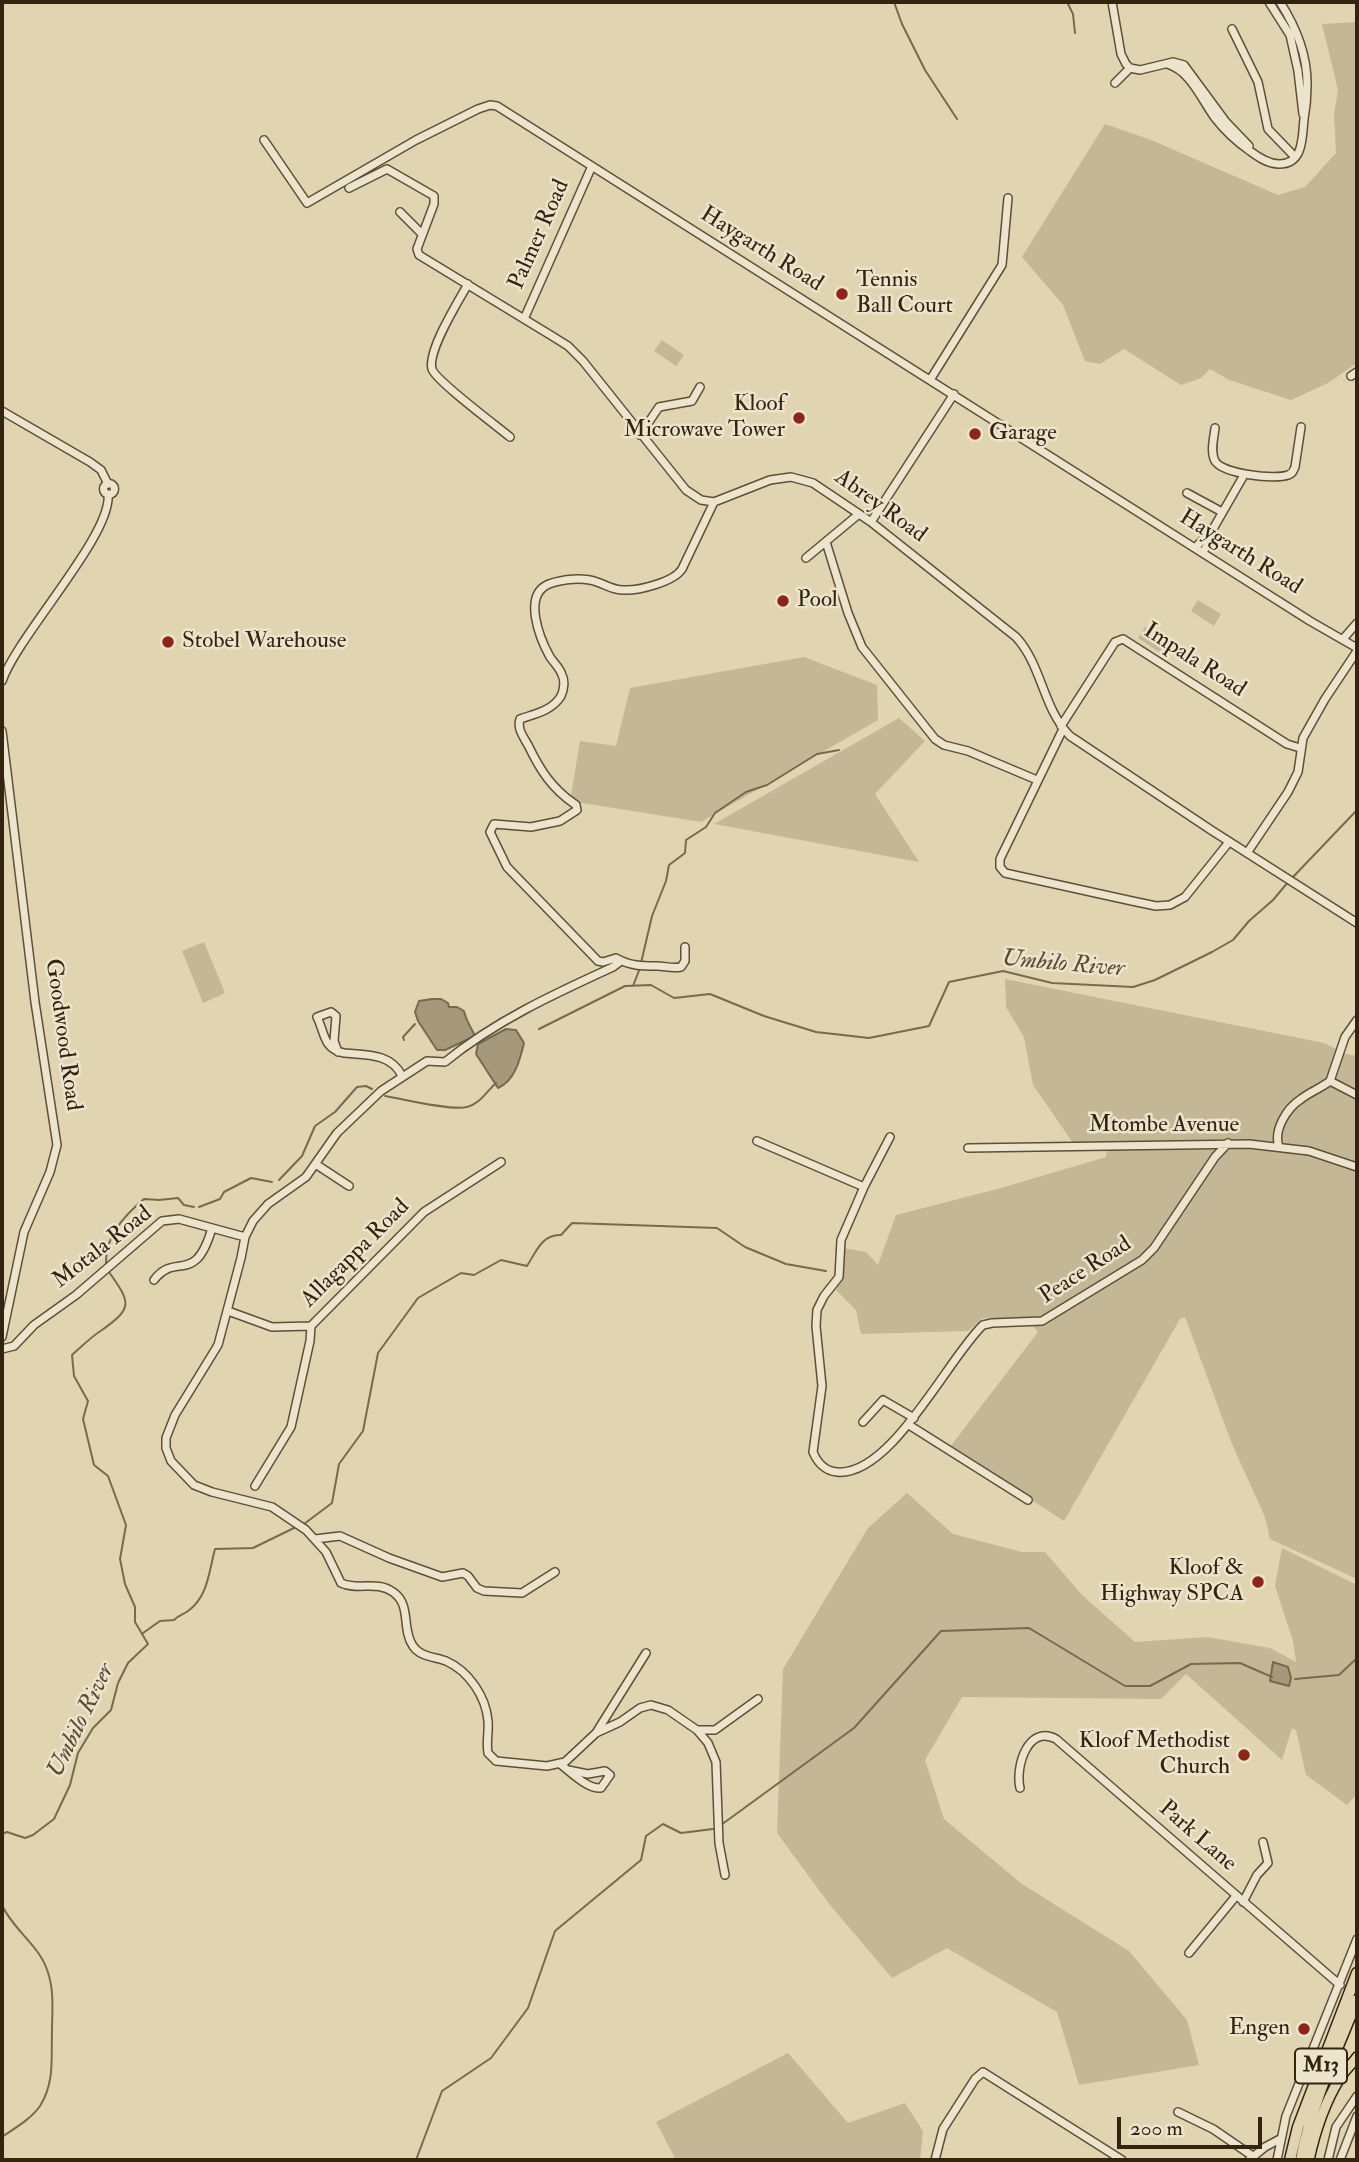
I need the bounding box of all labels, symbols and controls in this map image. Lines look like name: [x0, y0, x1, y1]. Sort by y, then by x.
street label: Palmer Road: [504, 176, 576, 294]
street label: Haygarth Road: [694, 201, 828, 299]
place label: Tennis Ball Court: [856, 267, 953, 321]
marker: Tennis Ball Court: [834, 286, 850, 302]
place label: Kloof Microwave Tower: [623, 391, 785, 445]
marker: Kloof Microwave Tower: [791, 410, 807, 426]
place label: Garage: [989, 420, 1057, 448]
marker: Garage: [967, 426, 983, 442]
street label: Abrey Road: [829, 464, 931, 550]
street label: Haygarth Road: [1173, 504, 1307, 602]
place label: Pool: [797, 587, 838, 615]
marker: Pool: [775, 593, 791, 609]
street label: Impala Road: [1138, 618, 1250, 704]
place label: Stobel Warehouse: [182, 628, 346, 656]
marker: Stobel Warehouse: [160, 634, 176, 650]
water label: Umbilo River: [1000, 945, 1126, 985]
street label: Goodwood Road: [38, 957, 86, 1113]
street label: Mtombe Avenue: [1089, 1112, 1239, 1140]
street label: Allagappa Road: [296, 1194, 416, 1314]
street label: Motala Road: [48, 1201, 158, 1295]
street label: Peace Road: [1035, 1231, 1137, 1311]
place label: Kloof & Highway SPCA: [1100, 1555, 1244, 1609]
marker: Kloof & Highway SPCA: [1250, 1574, 1266, 1590]
water label: Umbilo River: [42, 1659, 122, 1783]
place label: Kloof Methodist Church: [1079, 1728, 1230, 1782]
marker: Kloof Methodist Church: [1236, 1747, 1252, 1763]
street label: Park Lane: [1152, 1796, 1242, 1878]
place label: Engen: [1229, 2015, 1290, 2043]
marker: Engen: [1296, 2021, 1312, 2037]
road number: M13: [1295, 2048, 1347, 2084]
scale bar: [1121, 2102, 1266, 2146]
text: 200 m: [1130, 2115, 1183, 2142]

